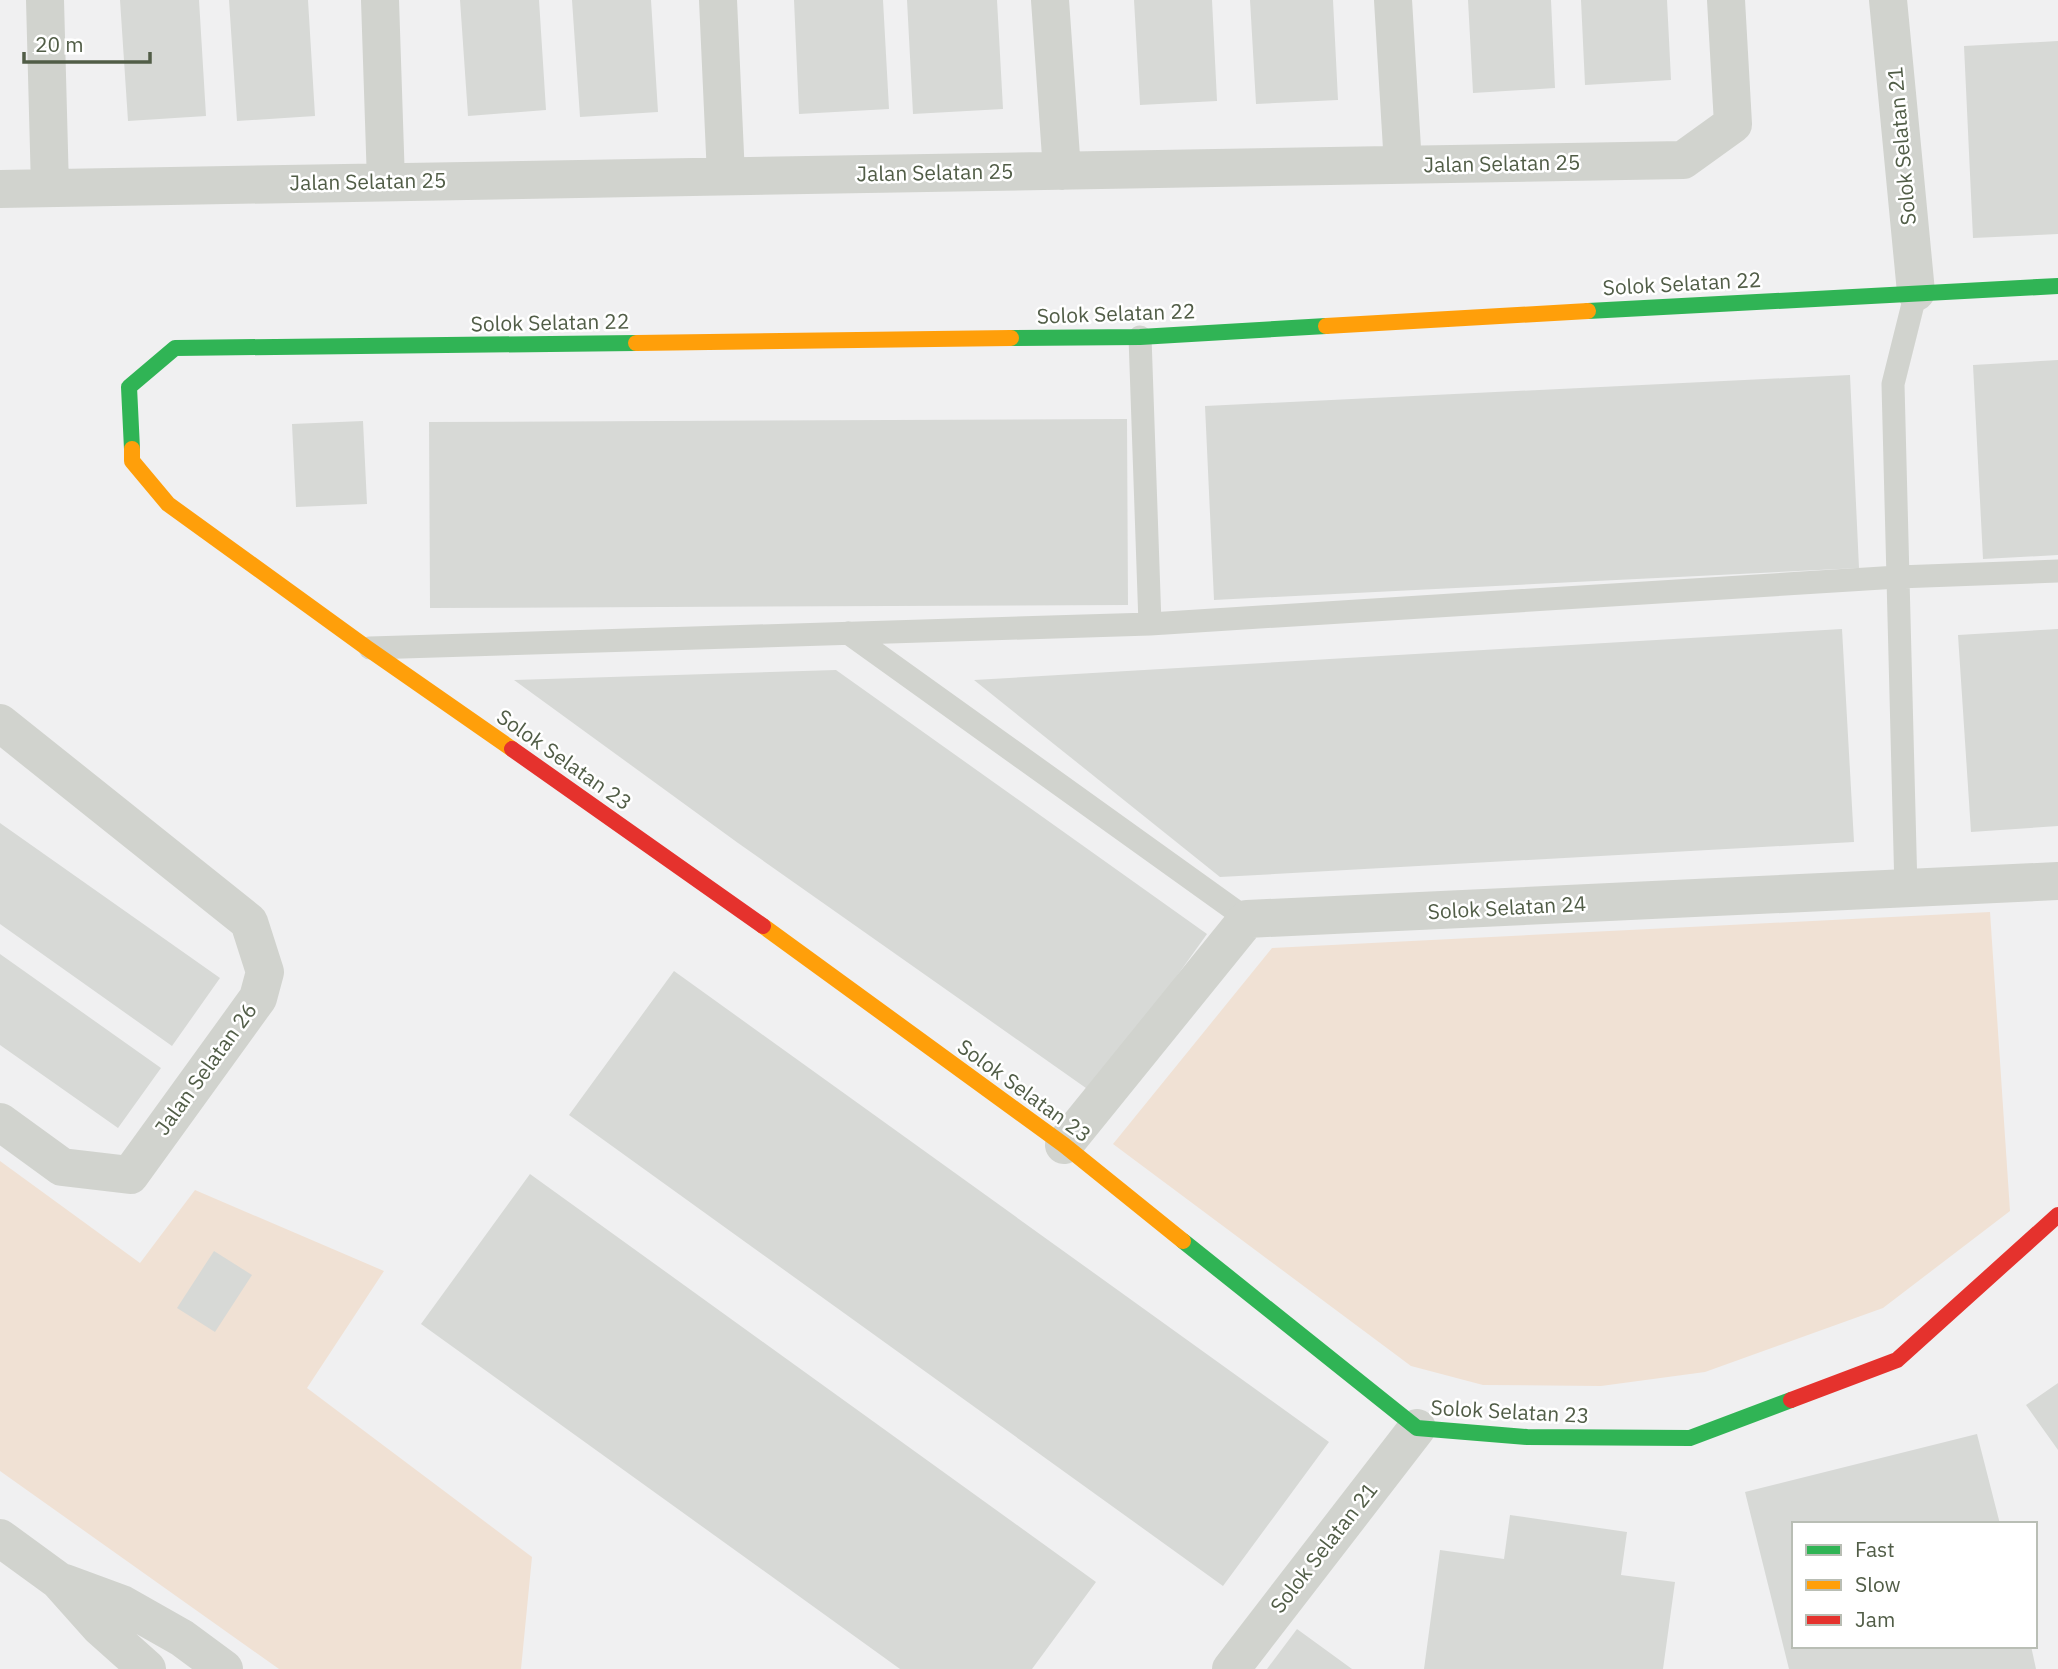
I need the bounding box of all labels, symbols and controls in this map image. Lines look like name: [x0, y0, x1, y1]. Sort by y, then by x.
scale bar: [24, 21, 150, 65]
text: 20 m: [35, 30, 84, 58]
street label: Solok Selatan 21: [1880, 66, 1922, 226]
street label: Jalan Selatan 25: [1423, 148, 1581, 178]
street label: Jalan Selatan 25: [856, 157, 1014, 187]
street label: Jalan Selatan 25: [289, 166, 447, 196]
street label: Solok Selatan 22: [1602, 265, 1762, 301]
street label: Solok Selatan 22: [1036, 296, 1196, 330]
street label: Solok Selatan 22: [470, 307, 630, 337]
street label: Solok Selatan 23: [492, 702, 638, 816]
street label: Solok Selatan 24: [1427, 889, 1587, 925]
street label: Jalan Selatan 26: [148, 997, 263, 1140]
street label: Solok Selatan 23: [952, 1032, 1097, 1148]
street label: Solok Selatan 23: [1430, 1393, 1590, 1429]
street label: Solok Selatan 21: [1263, 1476, 1383, 1619]
legend: [1792, 1522, 2037, 1648]
text: Fast: [1855, 1535, 1895, 1563]
text: Slow: [1855, 1570, 1901, 1598]
text: Jam: [1855, 1605, 1895, 1633]

